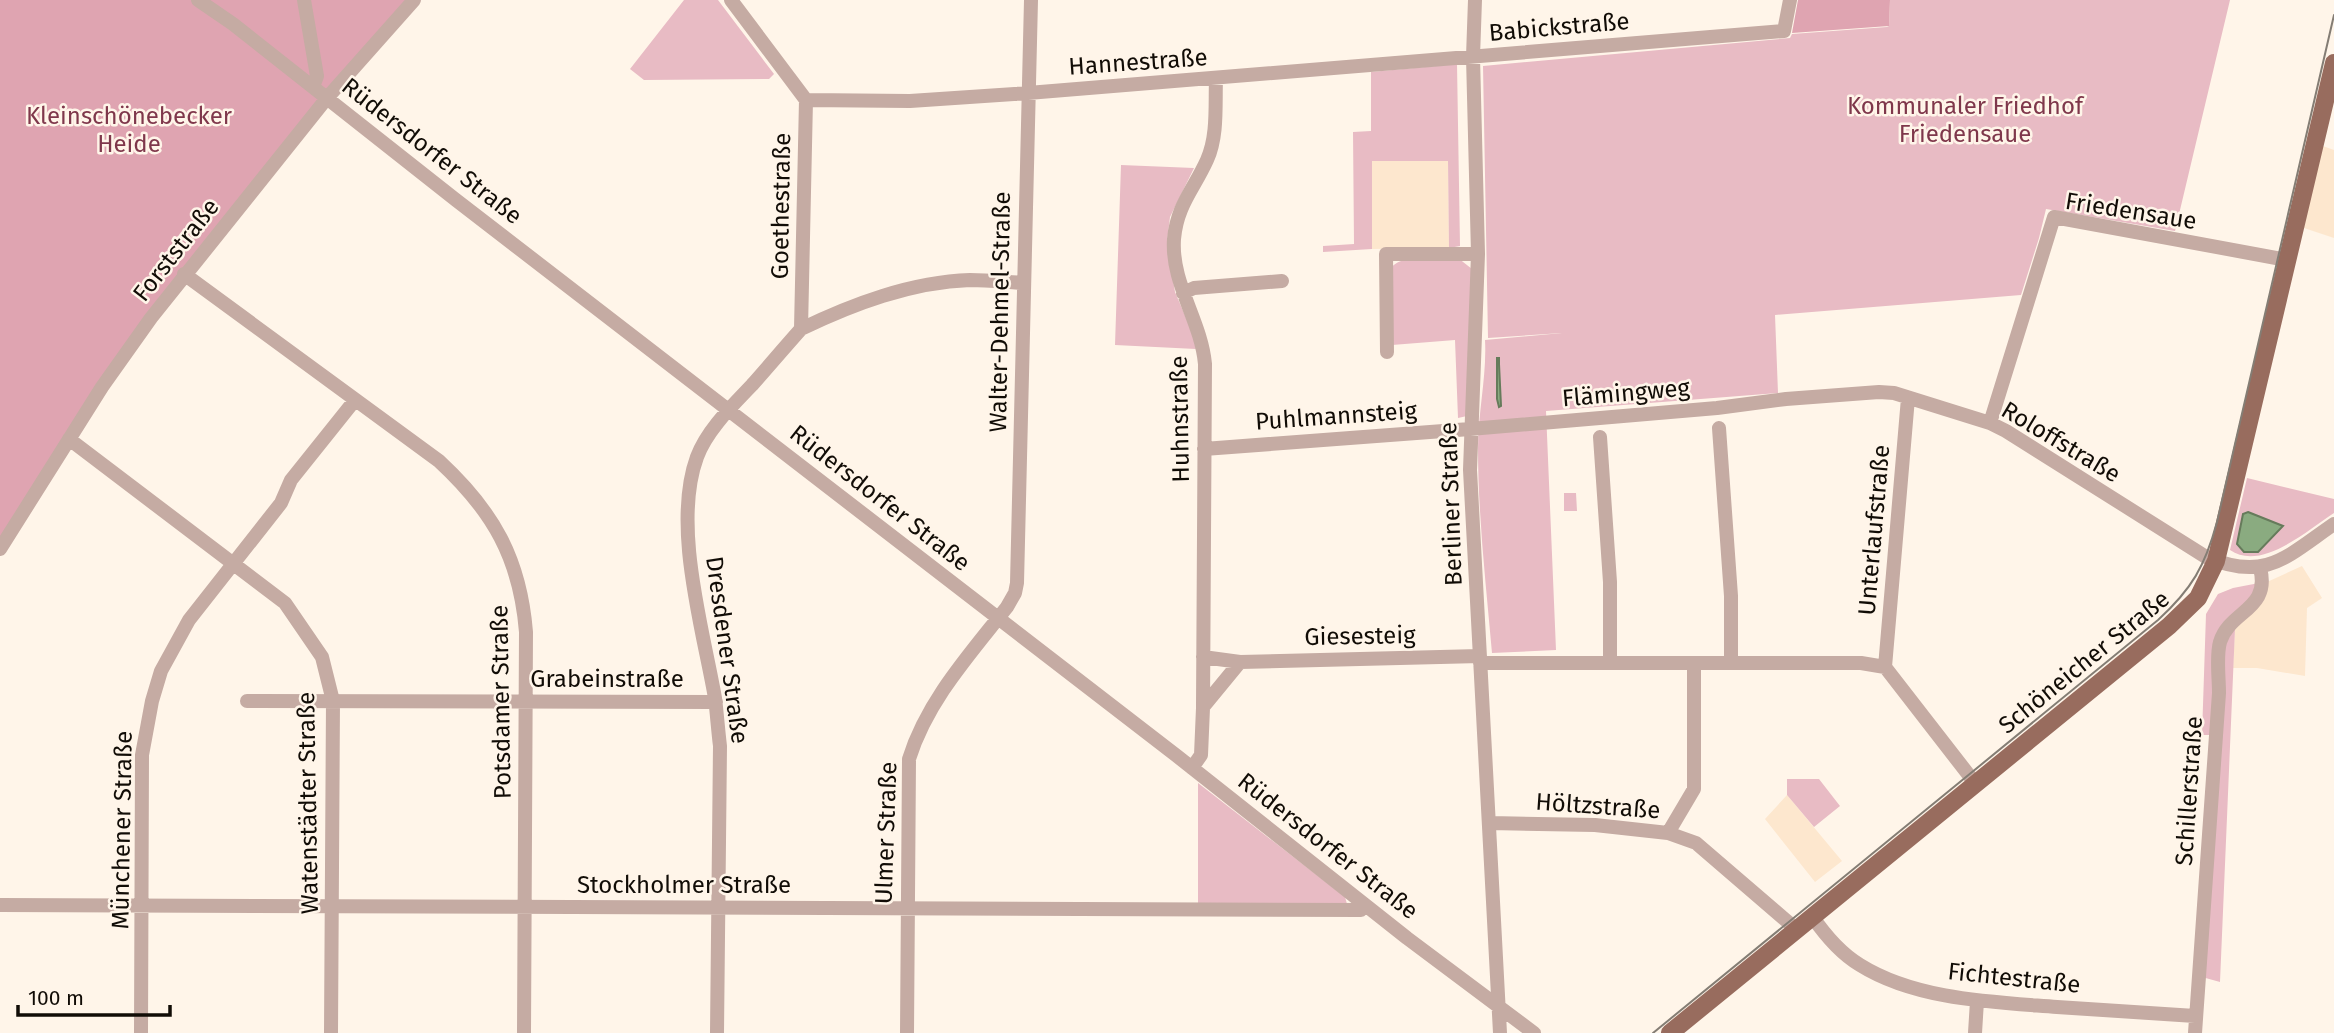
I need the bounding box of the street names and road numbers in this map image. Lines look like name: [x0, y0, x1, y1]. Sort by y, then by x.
street label: Babickstraße: [1488, 7, 1630, 47]
street label: Hannestraße: [1068, 43, 1208, 81]
street label: Rüdersdorfer Straße: [336, 72, 528, 230]
street label: Goethestraße: [766, 132, 796, 280]
street label: Friedensaue: [2063, 187, 2199, 235]
street label: Walter-Dehmel-Straße: [984, 191, 1016, 433]
street label: Forststraße: [127, 193, 225, 307]
street label: Huhnstraße: [1165, 355, 1195, 483]
street label: Flämingweg: [1561, 373, 1692, 413]
street label: Puhlmannsteig: [1254, 396, 1418, 436]
street label: Roloffstraße: [1996, 396, 2126, 488]
street label: Rüdersdorfer Straße: [784, 419, 976, 577]
street label: Berliner Straße: [1434, 422, 1468, 586]
street label: Unterlaufstraße: [1853, 444, 1895, 616]
street label: Dresdener Straße: [700, 554, 754, 746]
street label: Schöneicher Straße: [1993, 585, 2175, 739]
street label: Potsdamer Straße: [485, 605, 517, 799]
street label: Giesesteig: [1304, 621, 1416, 651]
street label: Grabeinstraße: [530, 665, 684, 693]
street label: Watenstädter Straße: [292, 692, 324, 914]
street label: Schillerstraße: [2170, 715, 2208, 867]
street label: Münchener Straße: [106, 730, 138, 930]
street label: Ulmer Straße: [870, 761, 902, 905]
street label: Rüdersdorfer Straße: [1232, 767, 1424, 925]
street label: Höltzstraße: [1535, 788, 1661, 824]
street label: Stockholmer Straße: [577, 871, 791, 899]
street label: Fichtestraße: [1946, 957, 2082, 999]

